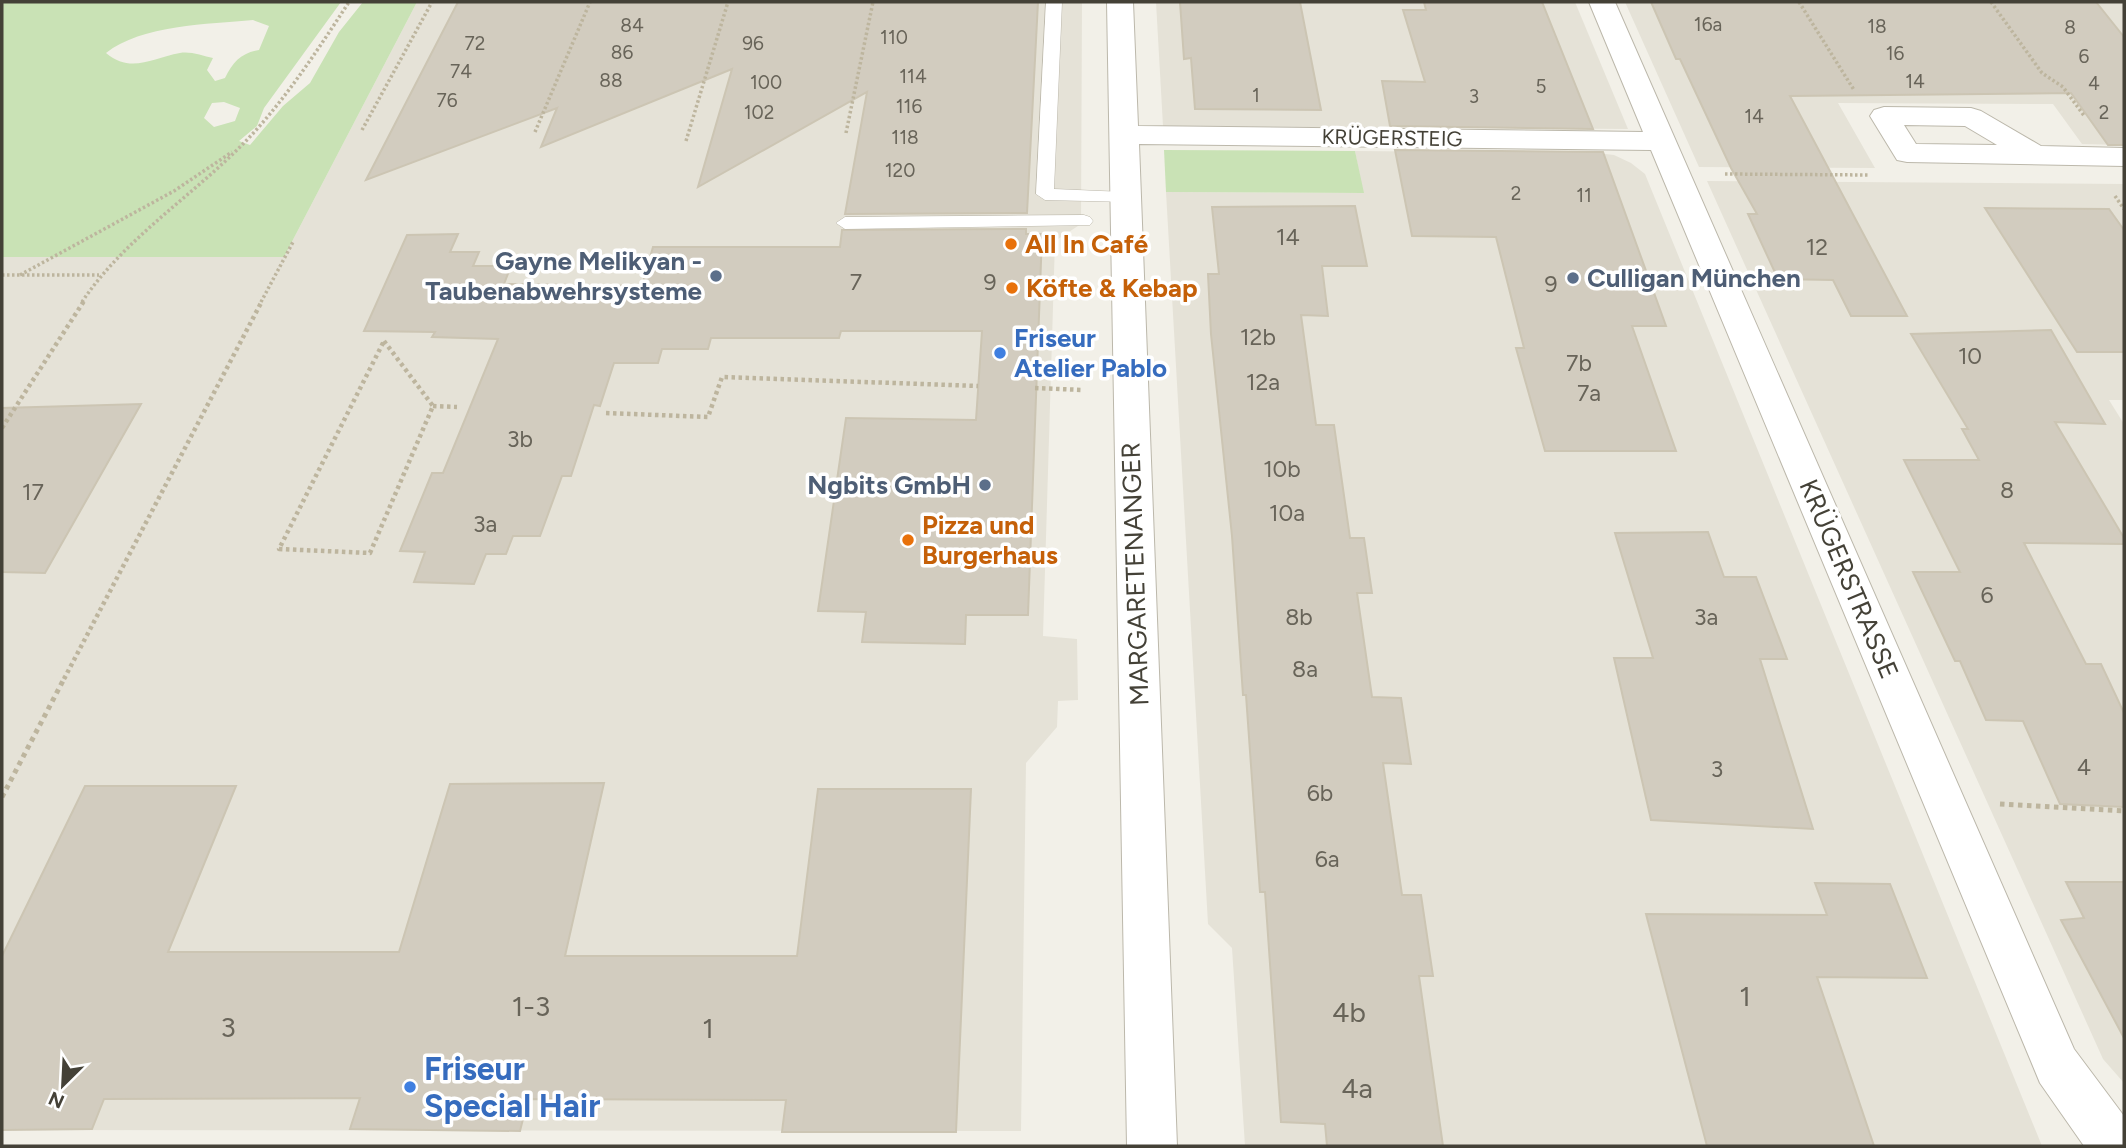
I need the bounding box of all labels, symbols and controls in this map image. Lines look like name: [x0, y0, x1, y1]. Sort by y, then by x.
house number: 16a: [1694, 13, 1722, 36]
house number: 84: [620, 14, 644, 37]
house number: 18: [1867, 15, 1887, 38]
house number: 8: [2064, 16, 2076, 39]
house number: 110: [880, 26, 908, 49]
house number: 72: [465, 32, 485, 55]
house number: 96: [742, 32, 764, 55]
house number: 86: [611, 41, 633, 64]
house number: 16: [1886, 42, 1905, 65]
house number: 6: [2079, 45, 2090, 68]
house number: 74: [450, 60, 472, 83]
house number: 114: [899, 65, 927, 88]
house number: 88: [599, 69, 623, 92]
house number: 14: [1905, 70, 1925, 93]
house number: 100: [750, 71, 782, 94]
house number: 4: [2088, 72, 2100, 95]
house number: 5: [1536, 75, 1547, 98]
house number: 1: [1252, 84, 1260, 107]
house number: 3: [1469, 85, 1479, 108]
house number: 76: [437, 89, 458, 112]
house number: 116: [896, 95, 922, 118]
house number: 102: [744, 101, 774, 124]
house number: 2: [2099, 101, 2109, 124]
house number: 14: [1744, 105, 1764, 128]
street label: KRÜGERSTEIG: [1321, 124, 1463, 151]
house number: 118: [891, 126, 919, 149]
house number: 120: [885, 159, 915, 182]
house number: 2: [1511, 182, 1521, 205]
house number: 11: [1576, 184, 1592, 207]
house number: 14: [1276, 223, 1300, 251]
place label: All In Café: [1025, 228, 1148, 260]
house number: 12: [1806, 233, 1828, 261]
marker: All In Café: [1003, 236, 1019, 252]
place label: Gayne Melikyan - Taubenabwehrsysteme: [425, 245, 702, 307]
place label: Culligan München: [1587, 262, 1801, 294]
marker: Gayne Melikyan - Taubenabwehrsysteme: [708, 268, 724, 284]
house number: 7: [850, 268, 862, 296]
house number: 9: [983, 268, 997, 296]
house number: 9: [1544, 270, 1558, 298]
marker: Culligan München: [1565, 270, 1581, 286]
place label: Köfte & Kebap: [1026, 272, 1198, 304]
marker: Köfte & Kebap: [1004, 280, 1020, 296]
place label: Friseur Atelier Pablo: [1014, 322, 1167, 384]
house number: 12b: [1240, 323, 1276, 351]
house number: 10: [1958, 342, 1982, 370]
marker: Friseur Atelier Pablo: [992, 345, 1008, 361]
house number: 7b: [1566, 349, 1592, 377]
house number: 12a: [1246, 368, 1280, 396]
house number: 7a: [1577, 379, 1601, 407]
house number: 3b: [507, 425, 533, 453]
street label: MARGARETENANGER: [1114, 442, 1156, 706]
house number: 10b: [1263, 455, 1301, 483]
place label: Ngbits GmbH: [807, 469, 971, 501]
street label: KRÜGERSTRASSE: [1793, 474, 1905, 684]
house number: 8: [2000, 476, 2014, 504]
marker: Ngbits GmbH: [977, 477, 993, 493]
house number: 17: [22, 478, 44, 506]
house number: 10a: [1269, 499, 1305, 527]
place label: Pizza und Burgerhaus: [922, 509, 1058, 571]
house number: 3a: [473, 510, 497, 538]
marker: Pizza und Burgerhaus: [900, 532, 916, 548]
house number: 6: [1980, 581, 1994, 609]
house number: 8b: [1285, 603, 1313, 631]
house number: 3a: [1694, 603, 1718, 631]
house number: 8a: [1292, 655, 1318, 683]
house number: 4: [2077, 753, 2091, 781]
house number: 3: [1711, 755, 1723, 783]
house number: 6b: [1307, 779, 1333, 807]
house number: 6a: [1315, 845, 1339, 873]
house number: 1: [1739, 979, 1751, 1013]
house number: 1-3: [512, 989, 550, 1023]
house number: 4b: [1332, 995, 1366, 1029]
house number: 3: [220, 1010, 236, 1044]
house number: 1: [702, 1011, 714, 1045]
north arrow: [28, 1050, 98, 1120]
place label: Friseur Special Hair: [424, 1050, 600, 1125]
house number: 4a: [1341, 1071, 1373, 1105]
marker: Friseur Special Hair: [402, 1079, 418, 1095]
text: N: [45, 1087, 68, 1114]

